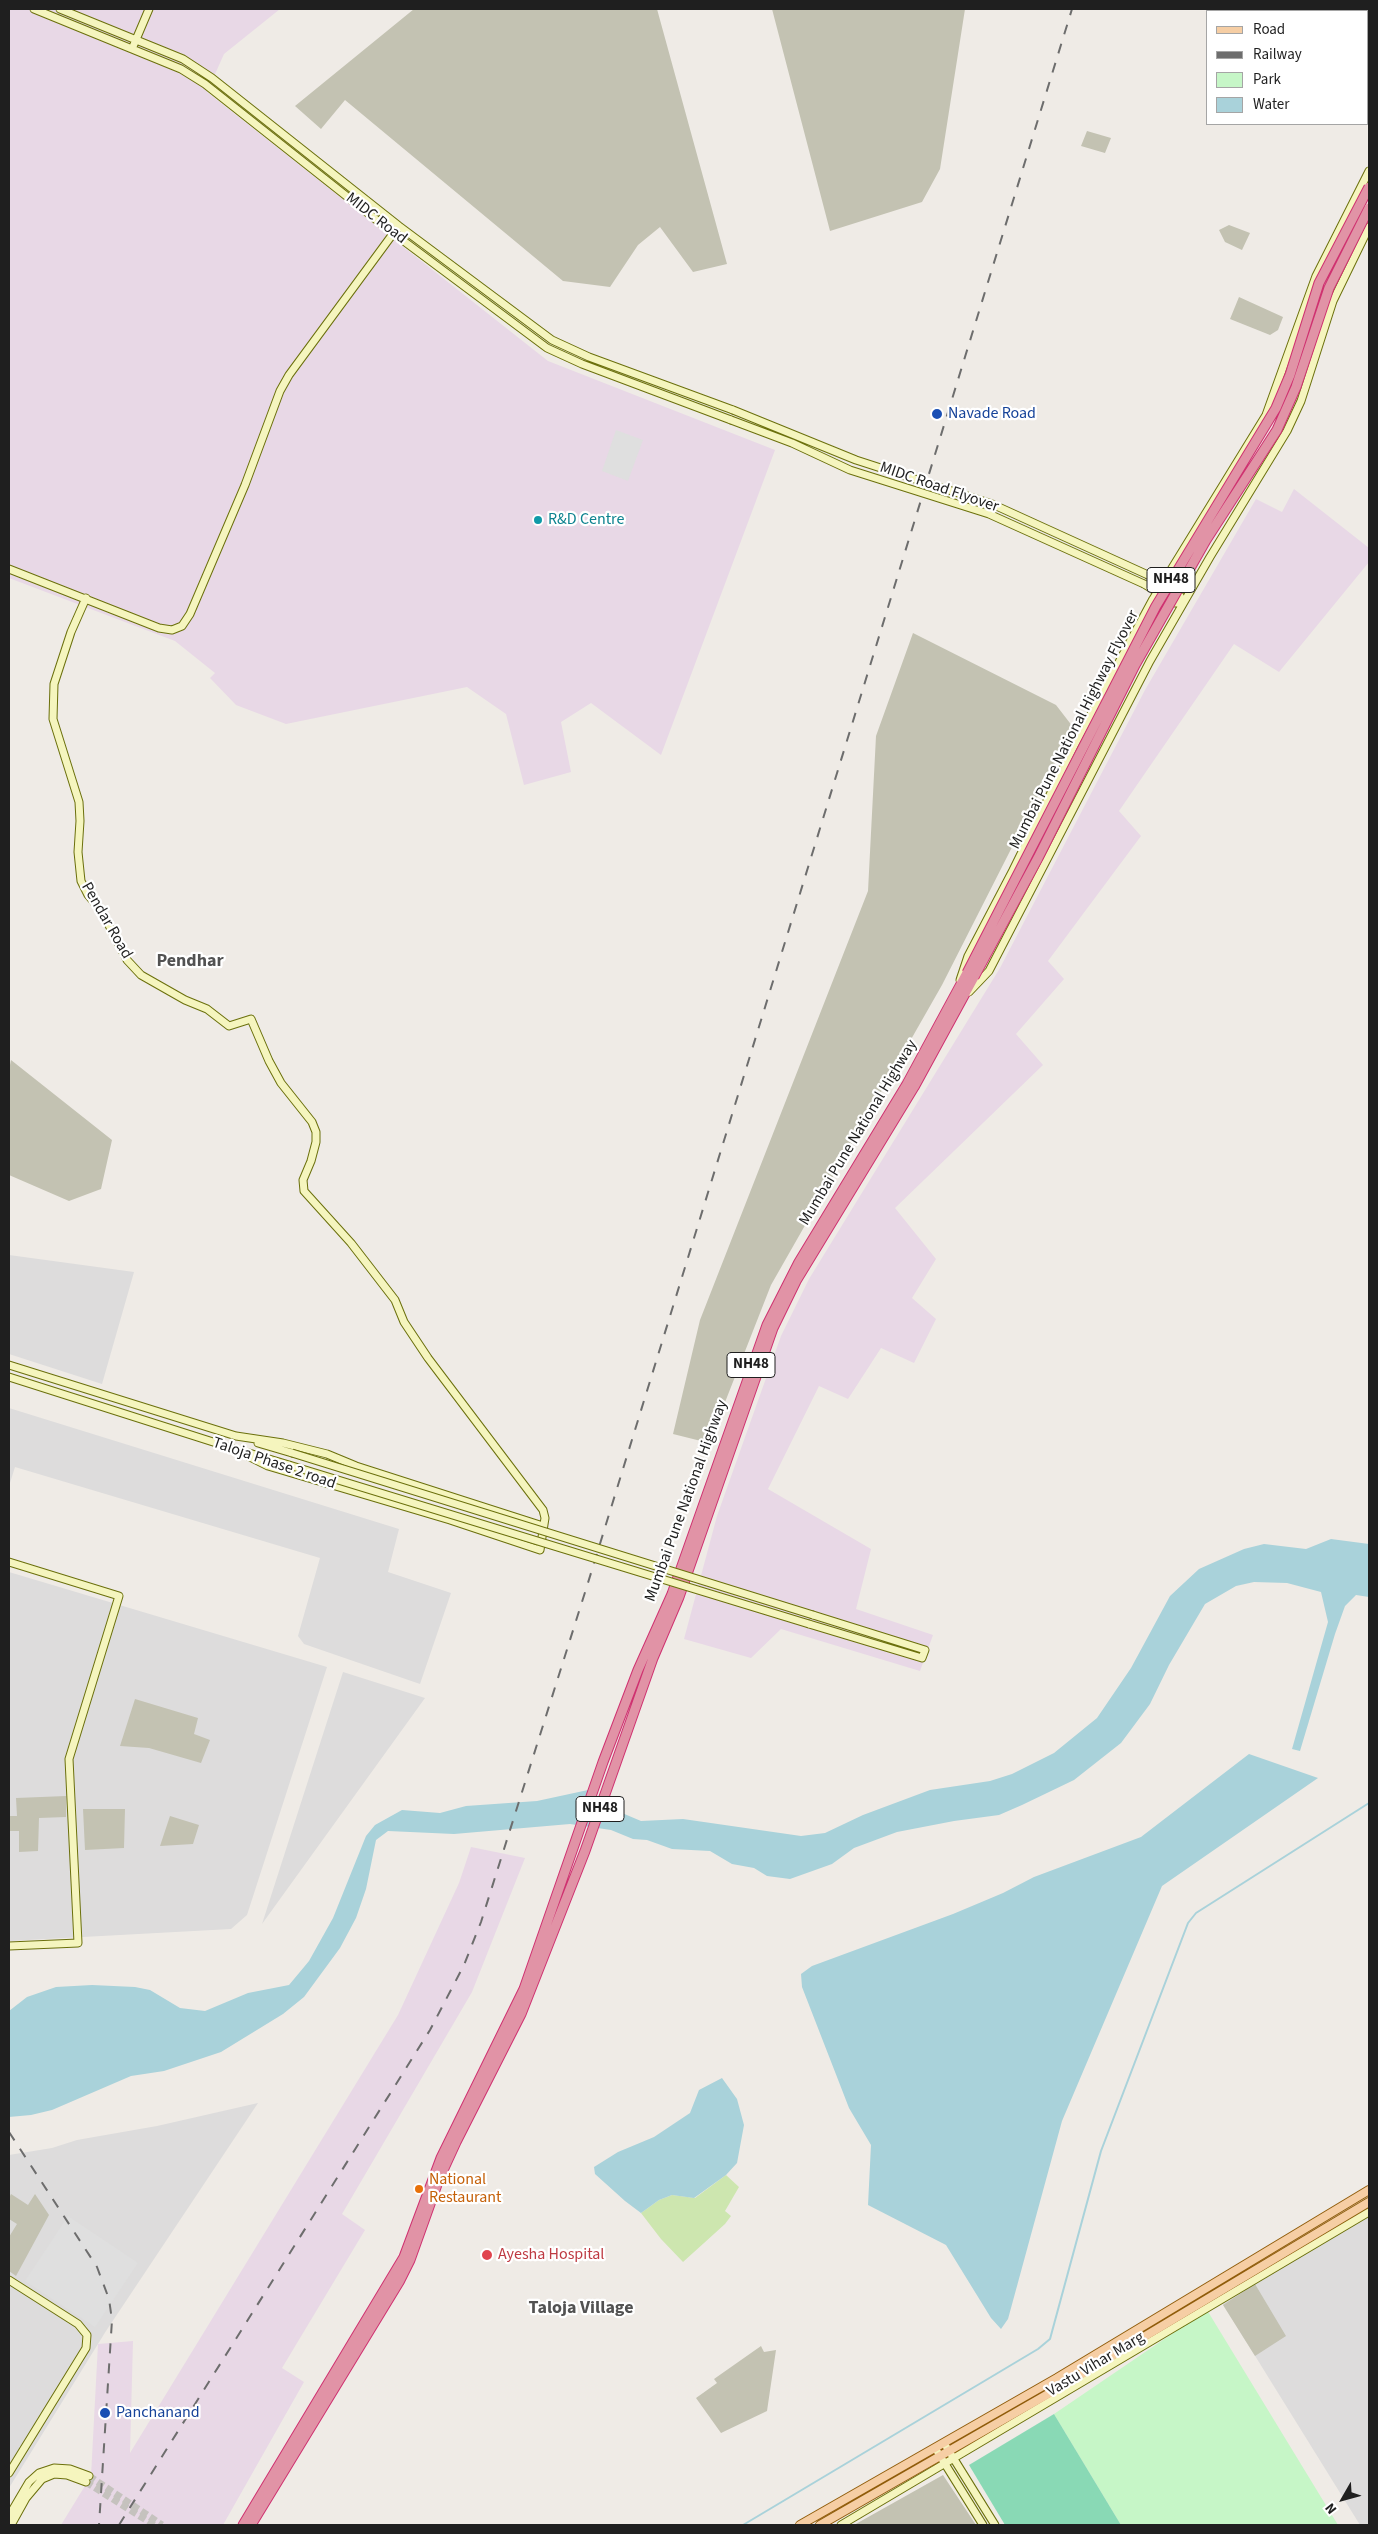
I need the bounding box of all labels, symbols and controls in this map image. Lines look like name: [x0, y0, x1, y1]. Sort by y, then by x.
legend: [1206, 10, 1368, 125]
text: Road: [1253, 19, 1285, 40]
text: Railway: [1253, 44, 1302, 65]
text: Park: [1253, 69, 1281, 90]
text: Water: [1253, 94, 1289, 115]
street label: MIDC Road: [342, 189, 410, 249]
place label: Navade Road: [948, 404, 1036, 424]
marker: Navade Road: [930, 407, 944, 421]
street label: MIDC Road Flyover: [877, 459, 1001, 517]
place label: R&D Centre: [548, 510, 624, 530]
marker: R&D Centre: [532, 514, 544, 526]
road number: NH48: [1147, 568, 1195, 592]
street label: Mumbai Pune National Highway Flyover: [1006, 607, 1144, 853]
street label: Pendar Road: [76, 879, 136, 963]
district label: Pendhar: [156, 951, 224, 973]
street label: Mumbai Pune National Highway: [796, 1037, 922, 1229]
road number: NH48: [727, 1352, 775, 1378]
street label: Mumbai Pune National Highway: [641, 1397, 733, 1605]
street label: Taloja Phase 2 road: [210, 1434, 338, 1494]
road number: NH48: [576, 1796, 624, 1822]
place label: National Restaurant: [429, 2170, 501, 2208]
marker: National Restaurant: [413, 2183, 425, 2195]
place label: Ayesha Hospital: [498, 2245, 604, 2265]
marker: Ayesha Hospital: [480, 2248, 494, 2262]
district label: Taloja Village: [529, 2298, 633, 2320]
street label: Vastu Vihar Marg: [1044, 2328, 1148, 2402]
place label: Panchanand: [116, 2403, 200, 2423]
marker: Panchanand: [98, 2406, 112, 2420]
north arrow: [1318, 2474, 1368, 2524]
text: N: [1320, 2498, 1342, 2518]

